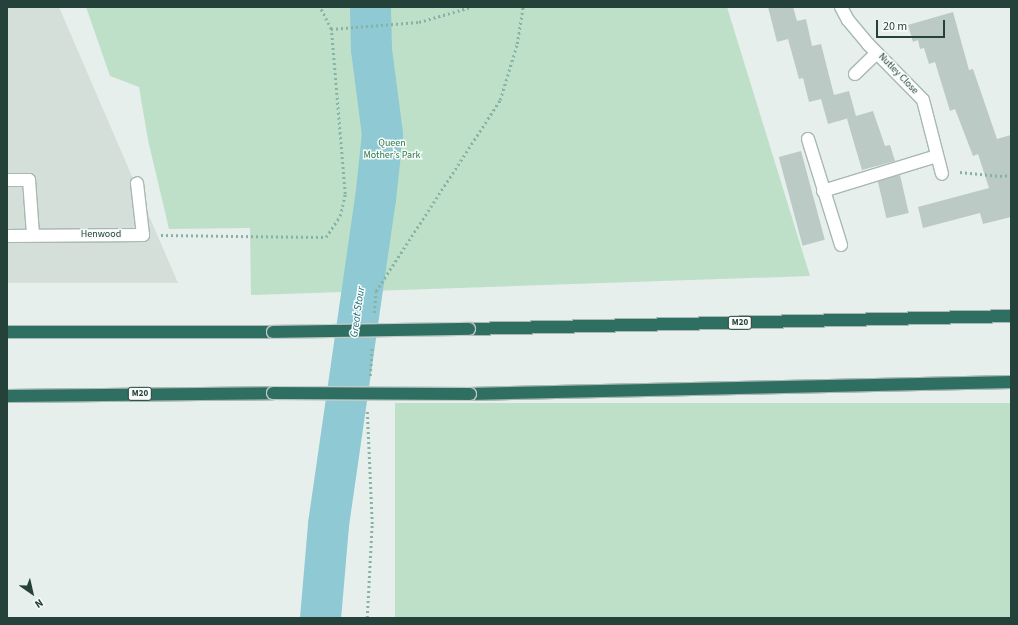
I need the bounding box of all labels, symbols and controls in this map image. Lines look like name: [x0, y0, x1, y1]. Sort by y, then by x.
scale bar: [878, 12, 947, 38]
text: 20 m: [883, 18, 907, 35]
street label: Nutley Close: [876, 51, 920, 97]
park label: Queen Mother’s Park: [364, 137, 420, 160]
street label: Henwood: [81, 229, 121, 241]
water label: Great Stour: [348, 286, 368, 338]
road number: M20: [727, 316, 753, 330]
road number: M20: [127, 387, 153, 401]
north arrow: [12, 573, 52, 613]
text: N: [32, 595, 46, 612]

